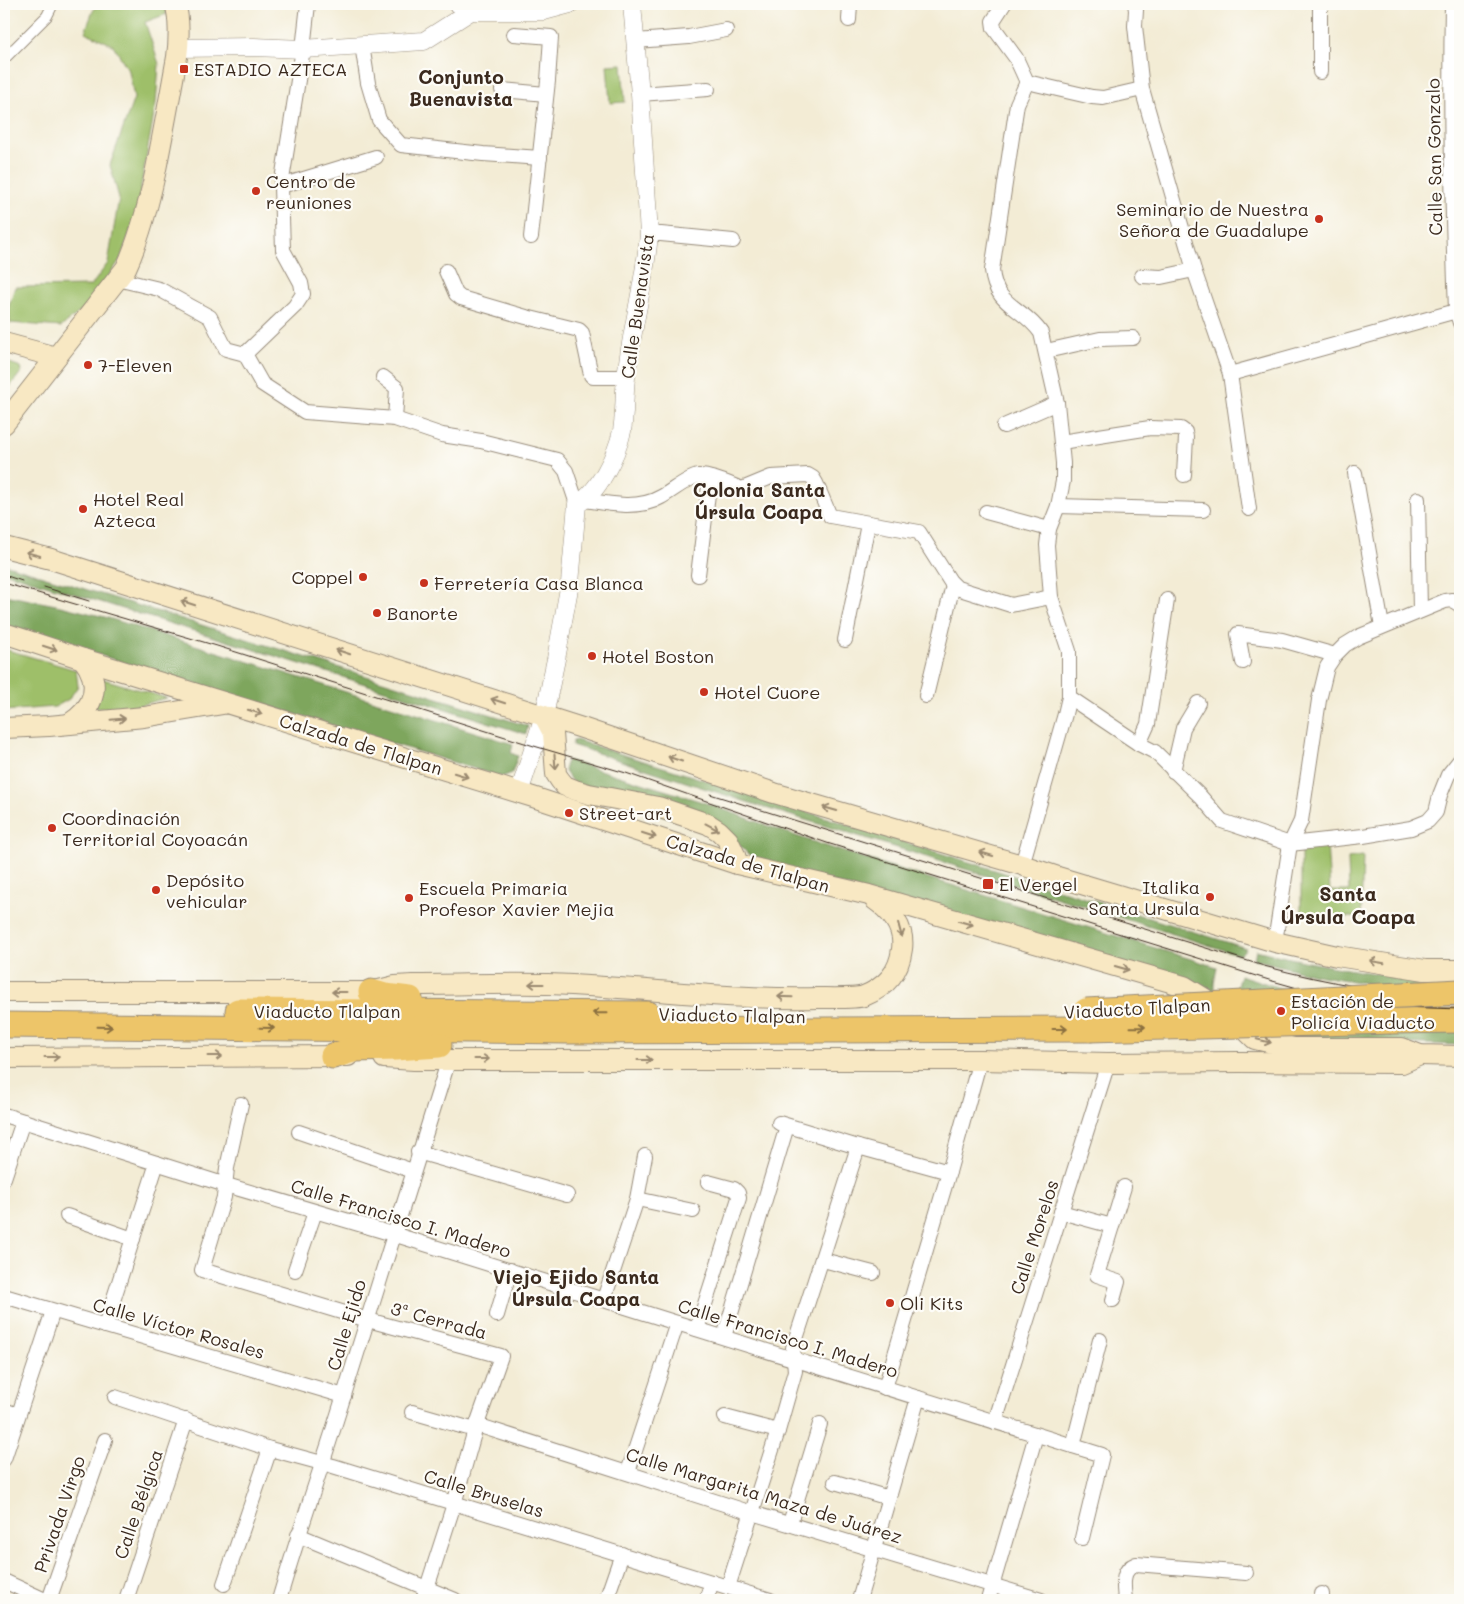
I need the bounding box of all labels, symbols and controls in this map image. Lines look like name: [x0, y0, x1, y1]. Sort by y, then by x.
place label: ESTADIO AZTECA: [194, 57, 347, 81]
marker: ESTADIO AZTECA: [178, 63, 190, 75]
district label: Conjunto Buenavista: [409, 64, 513, 111]
street label: Calle San Gonzalo: [1421, 78, 1447, 236]
place label: Centro de reuniones: [266, 169, 356, 214]
marker: Centro de reuniones: [250, 185, 262, 197]
place label: Seminario de Nuestra Señora de Guadalupe: [1116, 197, 1309, 242]
marker: Seminario de Nuestra Señora de Guadalupe: [1313, 213, 1325, 225]
street label: Calle Buenavista: [615, 232, 659, 380]
place label: 7-Eleven: [98, 353, 172, 377]
marker: 7-Eleven: [82, 359, 94, 371]
district label: Colonia Santa Úrsula Coapa: [693, 477, 825, 524]
place label: Hotel Real Azteca: [93, 487, 184, 532]
marker: Hotel Real Azteca: [77, 503, 89, 515]
one-way arrow: [25, 549, 41, 559]
place label: Coppel: [292, 565, 353, 589]
marker: Coppel: [357, 571, 369, 583]
place label: Ferretería Casa Blanca: [434, 571, 644, 595]
marker: Ferretería Casa Blanca: [418, 577, 430, 589]
one-way arrow: [181, 598, 196, 607]
place label: Banorte: [387, 601, 458, 625]
marker: Banorte: [371, 607, 383, 619]
one-way arrow: [42, 644, 57, 653]
place label: Hotel Boston: [602, 644, 714, 668]
one-way arrow: [336, 647, 351, 656]
marker: Hotel Boston: [586, 650, 598, 662]
place label: Hotel Cuore: [714, 680, 820, 704]
marker: Hotel Cuore: [698, 686, 710, 698]
one-way arrow: [491, 696, 506, 705]
one-way arrow: [247, 707, 263, 717]
street label: Calzada de Tlalpan: [277, 708, 445, 780]
one-way arrow: [110, 715, 126, 724]
one-way arrow: [551, 754, 560, 770]
one-way arrow: [668, 754, 684, 763]
one-way arrow: [453, 770, 469, 780]
place label: Street-art: [579, 801, 672, 825]
one-way arrow: [822, 804, 838, 813]
place label: Coordinación Territorial Coyoacán: [62, 806, 248, 851]
marker: Street-art: [563, 807, 575, 819]
marker: Coordinación Territorial Coyoacán: [46, 822, 58, 834]
one-way arrow: [704, 822, 719, 832]
street label: Calzada de Tlalpan: [663, 828, 833, 898]
one-way arrow: [641, 830, 657, 840]
one-way arrow: [978, 849, 994, 859]
place label: Depósito vehicular: [166, 868, 248, 913]
place label: El Vergel: [999, 872, 1077, 896]
place label: Italika Santa Ursula: [1088, 875, 1200, 920]
place label: Escuela Primaria Profesor Xavier Mejia: [419, 876, 614, 921]
marker: El Vergel: [981, 877, 995, 891]
district label: Santa Úrsula Coapa: [1280, 880, 1416, 929]
marker: Depósito vehicular: [150, 884, 162, 896]
marker: Italika Santa Ursula: [1204, 891, 1216, 903]
marker: Escuela Primaria Profesor Xavier Mejia: [403, 892, 415, 904]
one-way arrow: [957, 919, 973, 929]
one-way arrow: [896, 922, 905, 938]
one-way arrow: [1369, 957, 1385, 967]
one-way arrow: [1114, 964, 1130, 974]
one-way arrow: [528, 979, 544, 989]
one-way arrow: [331, 987, 348, 997]
place label: Estación de Policía Viaducto: [1291, 989, 1435, 1034]
street label: Viaducto Tlalpan: [1063, 992, 1211, 1024]
one-way arrow: [777, 993, 793, 1002]
street label: Viaducto Tlalpan: [253, 999, 401, 1023]
street label: Viaducto Tlalpan: [658, 1002, 806, 1028]
marker: Estación de Policía Viaducto: [1275, 1005, 1287, 1017]
one-way arrow: [592, 1008, 608, 1018]
one-way arrow: [96, 1022, 113, 1032]
one-way arrow: [259, 1023, 275, 1033]
one-way arrow: [1130, 1023, 1146, 1032]
one-way arrow: [1052, 1024, 1068, 1034]
one-way arrow: [1255, 1037, 1271, 1046]
one-way arrow: [206, 1051, 223, 1061]
one-way arrow: [44, 1052, 60, 1062]
one-way arrow: [474, 1054, 490, 1064]
one-way arrow: [636, 1055, 653, 1065]
street label: Calle Francisco I. Madero: [288, 1173, 514, 1263]
street label: Calle Morelos: [1004, 1177, 1064, 1297]
district label: Viejo Ejido Santa Úrsula Coapa: [493, 1264, 659, 1311]
street label: Calle Ejido: [321, 1276, 371, 1373]
place label: Oli Kits: [900, 1291, 963, 1315]
street label: Calle Víctor Rosales: [90, 1292, 268, 1364]
street label: Calle Francisco I. Madero: [675, 1293, 901, 1383]
street label: 3ª Cerrada: [388, 1296, 490, 1344]
marker: Oli Kits: [884, 1297, 896, 1309]
street label: Calle Margarita Maza de Juárez: [623, 1441, 905, 1549]
street label: Calle Bélgica: [108, 1446, 168, 1562]
street label: Privada Virgo: [28, 1452, 90, 1576]
street label: Calle Bruselas: [421, 1463, 547, 1523]

